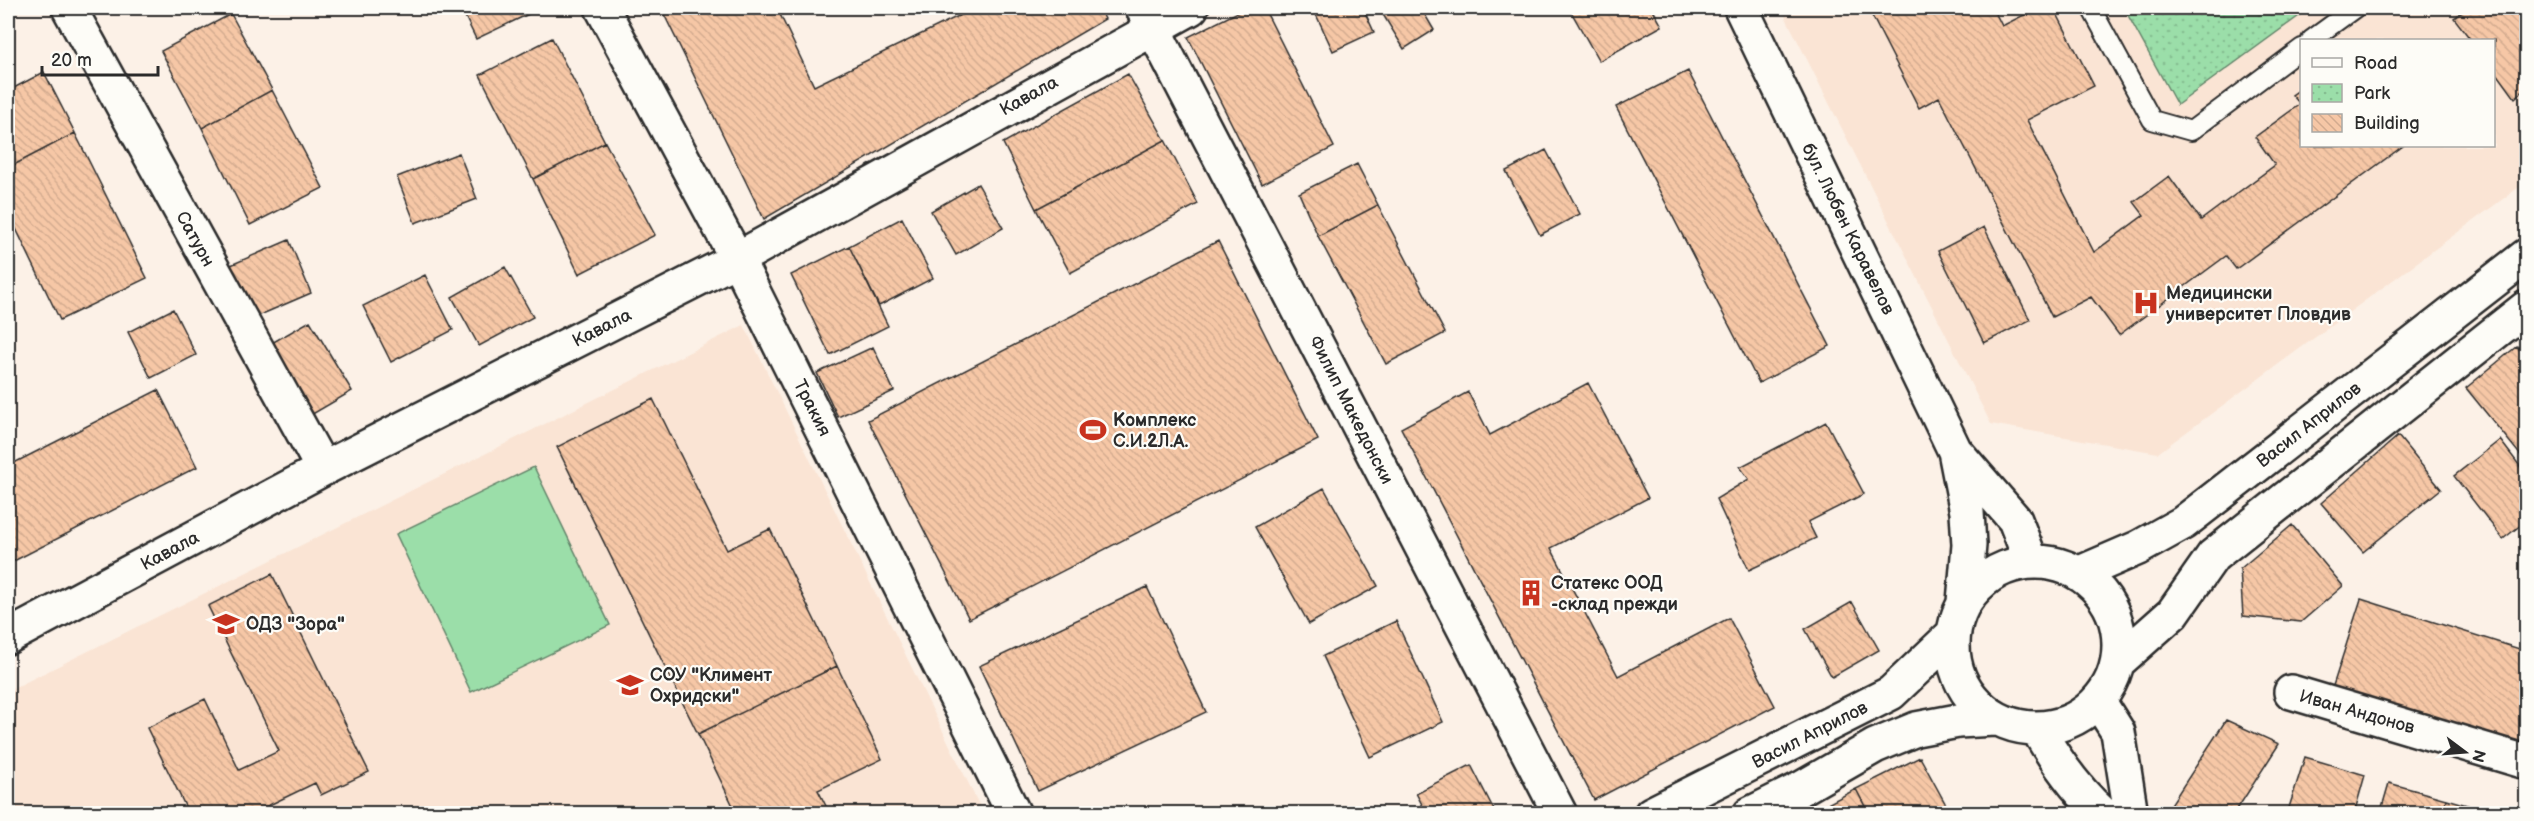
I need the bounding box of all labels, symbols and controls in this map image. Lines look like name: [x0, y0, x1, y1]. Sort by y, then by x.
scale bar: [42, 39, 158, 77]
legend: [2300, 39, 2495, 147]
text: 20 m: [51, 50, 92, 71]
text: Road: [2354, 53, 2398, 74]
street label: Кавала: [996, 71, 1062, 120]
text: Park: [2354, 83, 2390, 104]
text: Building: [2354, 113, 2420, 134]
street label: бул. Любен Каравелов: [1797, 140, 1899, 319]
street label: Сатурн: [171, 208, 219, 270]
place label: Медицински университет Пловдив: [2166, 283, 2351, 325]
hospital icon: Медицински университет Пловдив: [2131, 288, 2161, 318]
street label: Кавала: [569, 304, 635, 352]
street label: Филип Македонски: [1304, 332, 1398, 488]
street label: Тракия: [789, 376, 835, 440]
street label: Васил Априлов: [2253, 377, 2366, 472]
place label: Kомплекс С.И.2Л.А.: [1113, 410, 1196, 452]
sports icon: Kомплекс С.И.2Л.А.: [1078, 415, 1108, 445]
street label: Кавала: [137, 527, 203, 575]
place label: Статекс ООД -склад прежди: [1551, 573, 1678, 615]
building icon: Статекс ООД -склад прежди: [1516, 578, 1546, 608]
school or university icon: ОДЗ "Зора": [211, 609, 241, 639]
place label: ОДЗ "Зора": [246, 614, 345, 635]
place label: СОУ "Климент Охридски": [650, 665, 773, 707]
school or university icon: СОУ "Климент Охридски": [615, 670, 645, 700]
street label: Иван Андонов: [2297, 686, 2418, 739]
street label: Васил Априлов: [1749, 697, 1872, 773]
north arrow: [2435, 722, 2495, 782]
text: N: [2467, 747, 2489, 764]

